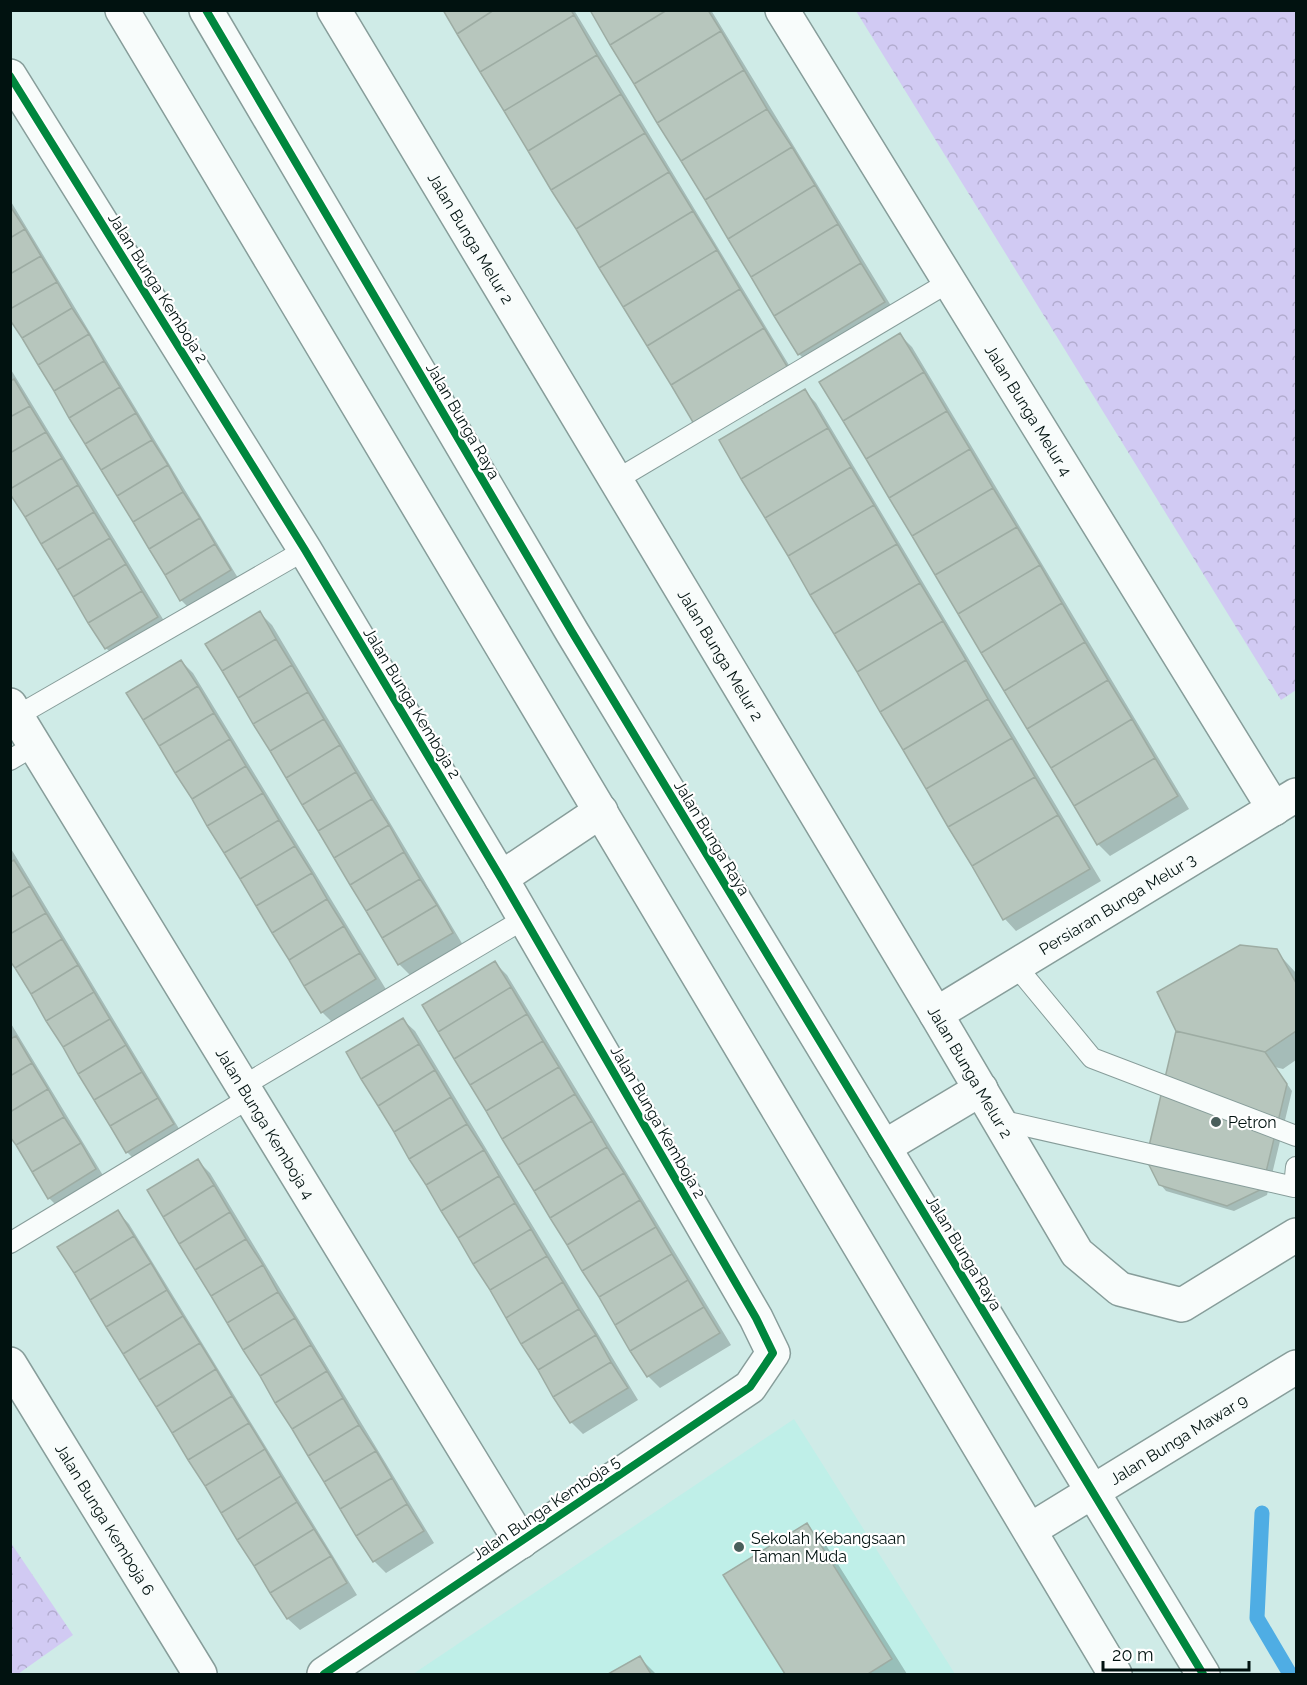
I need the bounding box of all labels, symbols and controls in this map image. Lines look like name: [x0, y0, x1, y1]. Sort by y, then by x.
street label: Jalan Bunga Melur 2: [424, 169, 517, 307]
street label: Jalan Bunga Kemboja 2: [104, 210, 212, 366]
street label: Jalan Bunga Melur 4: [981, 341, 1076, 479]
street label: Jalan Bunga Raya: [422, 360, 504, 482]
street label: Jalan Bunga Melur 2: [674, 586, 767, 724]
street label: Jalan Bunga Kemboja 2: [359, 624, 465, 782]
street label: Jalan Bunga Raya: [670, 777, 754, 899]
street label: Persiaran Bunga Melur 3: [1035, 849, 1199, 959]
street label: Jalan Bunga Melur 2: [924, 1003, 1016, 1141]
street label: Jalan Bunga Kemboja 2: [607, 1042, 709, 1202]
street label: Jalan Bunga Kemboja 4: [212, 1044, 319, 1202]
place label: Petron: [1228, 1113, 1277, 1132]
marker: Petron: [1209, 1115, 1223, 1129]
street label: Jalan Bunga Raya: [922, 1192, 1006, 1314]
street label: Jalan Bunga Mawar 9: [1106, 1390, 1251, 1488]
street label: Jalan Bunga Kemboja 6: [51, 1440, 159, 1599]
street label: Jalan Bunga Kemboja 5: [469, 1452, 623, 1564]
place label: Sekolah Kebangsaan Taman Muda: [751, 1529, 906, 1566]
marker: Sekolah Kebangsaan Taman Muda: [732, 1540, 746, 1554]
scale bar: [1103, 1634, 1248, 1672]
text: 20 m: [1112, 1644, 1154, 1665]

